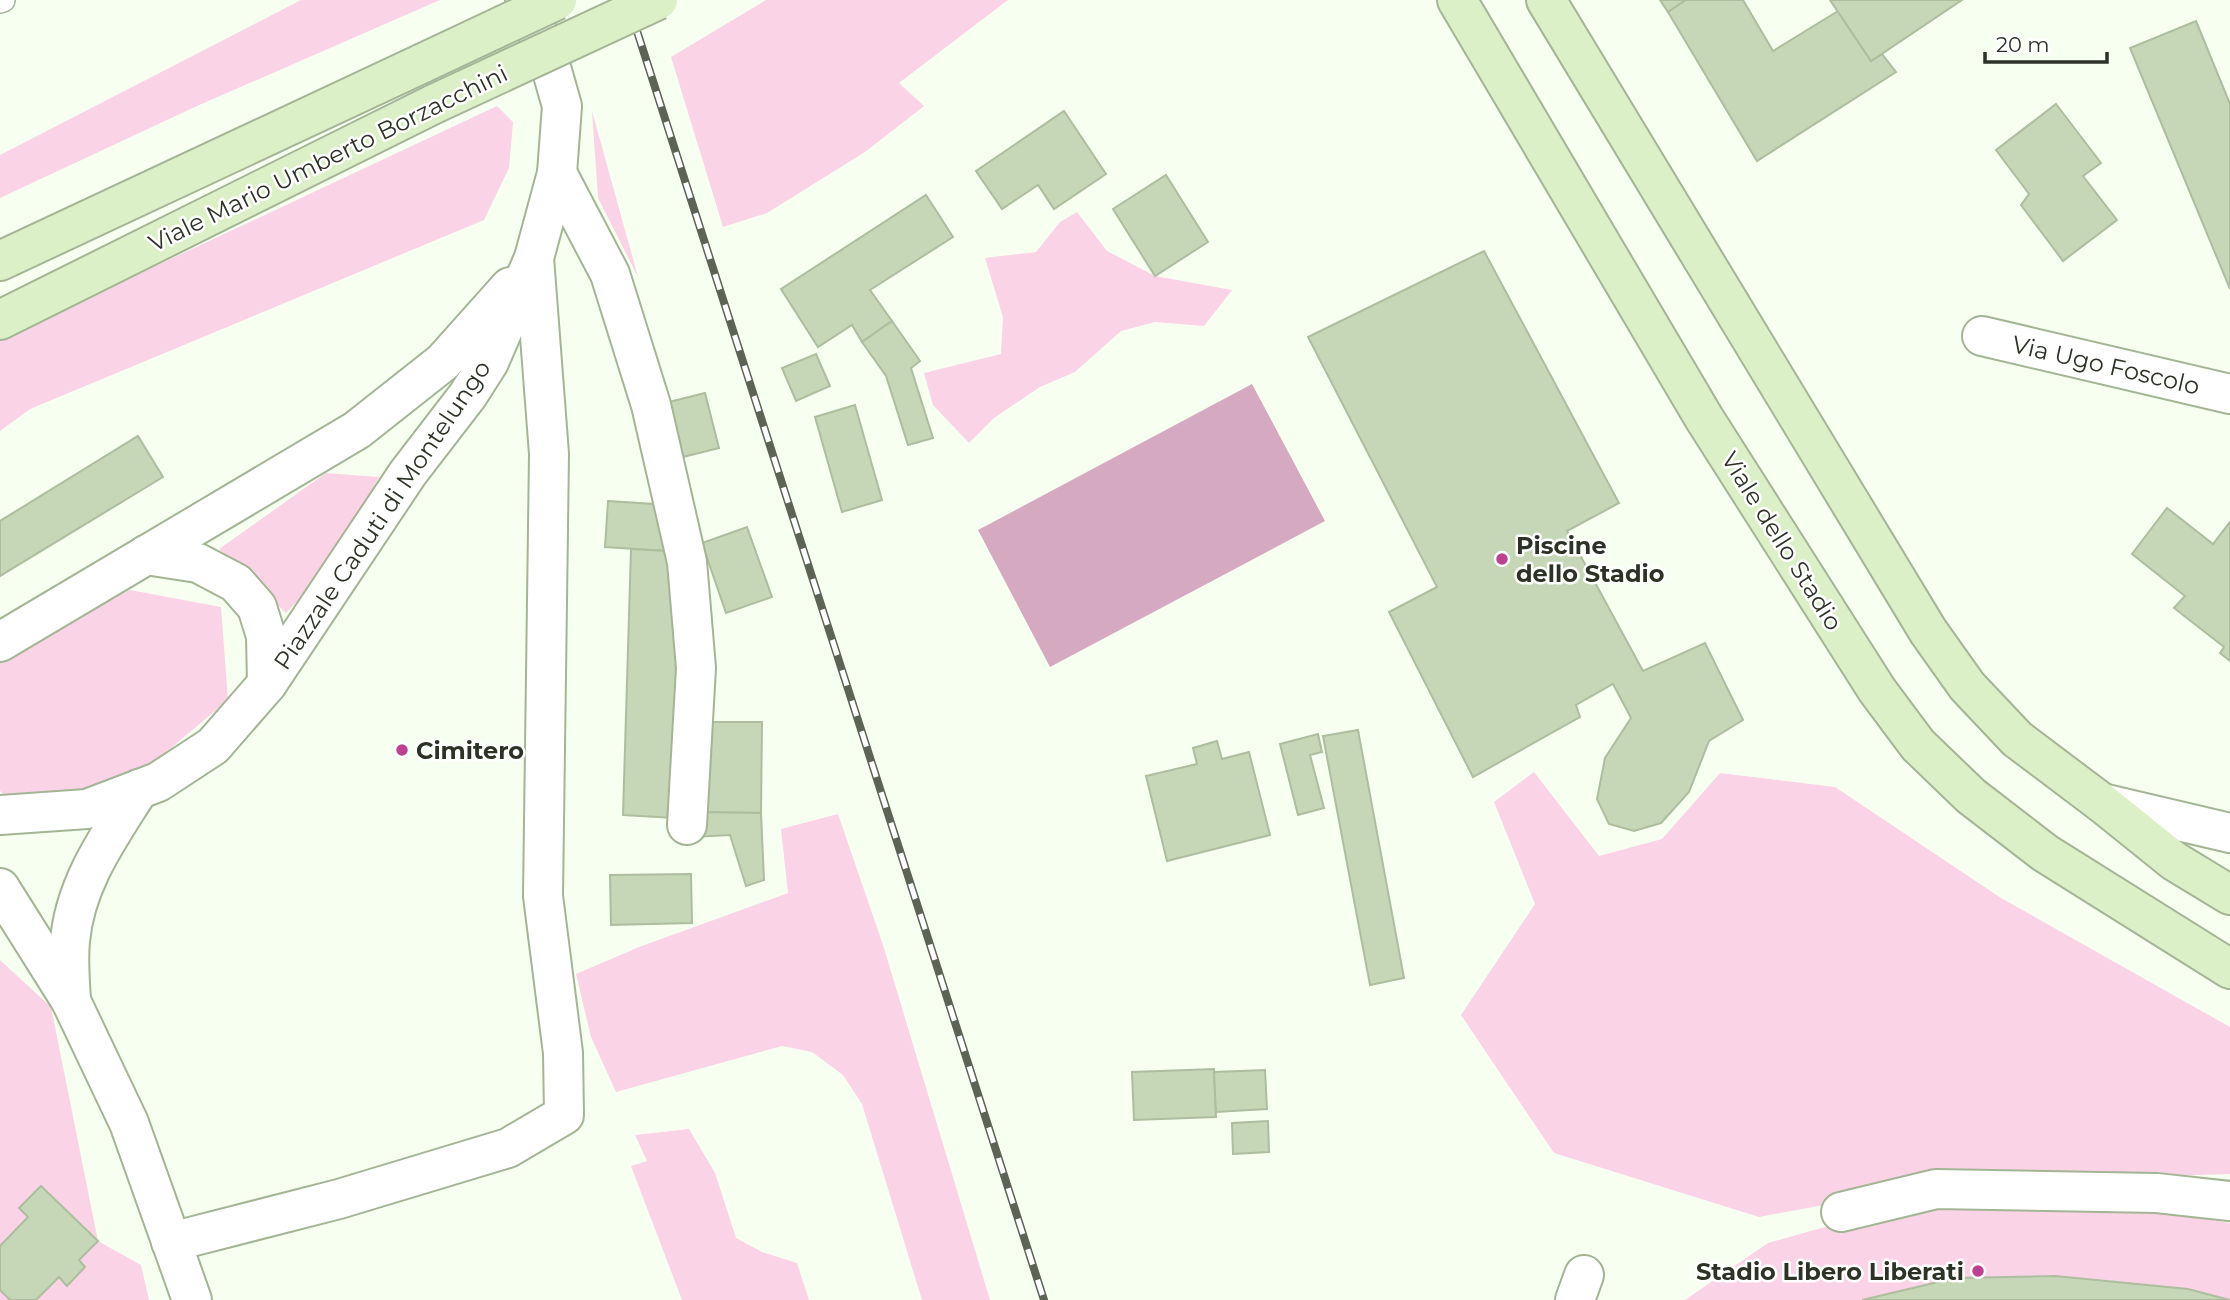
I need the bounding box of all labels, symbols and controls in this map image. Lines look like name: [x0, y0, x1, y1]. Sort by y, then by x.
scale bar: [1985, 21, 2108, 65]
text: 20 m: [1996, 32, 2050, 57]
street label: Viale Mario Umberto Borzacchini: [144, 58, 512, 258]
street label: Via Ugo Foscolo: [2009, 329, 2203, 401]
street label: Piazzale Caduti di Montelungo: [267, 355, 497, 675]
street label: Viale dello Stadio: [1715, 446, 1849, 636]
place label: Piscine dello Stadio: [1516, 531, 1665, 588]
marker: Piscine dello Stadio: [1494, 551, 1510, 567]
place label: Cimitero: [416, 736, 524, 765]
marker: Cimitero: [394, 742, 410, 758]
place label: Stadio Libero Liberati: [1696, 1257, 1964, 1286]
marker: Stadio Libero Liberati: [1970, 1263, 1986, 1279]

